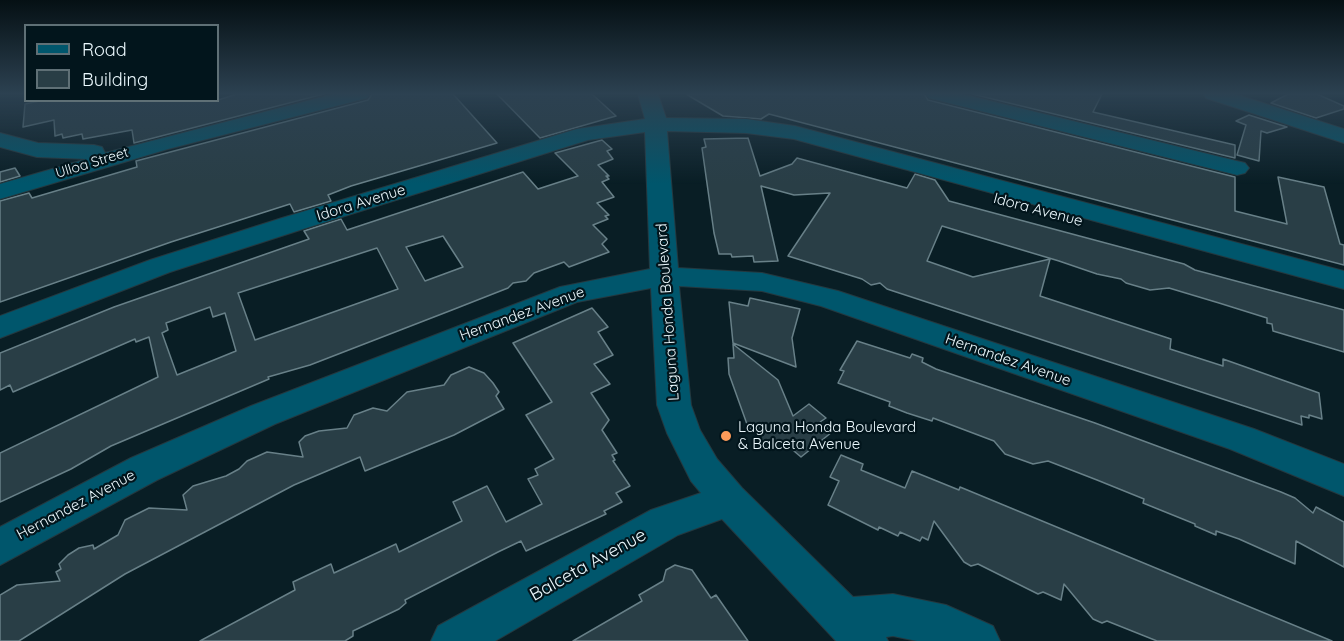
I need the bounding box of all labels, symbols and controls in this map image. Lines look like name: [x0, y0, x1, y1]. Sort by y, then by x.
legend: [24, 24, 219, 102]
text: Road: [82, 38, 127, 61]
text: Building: [82, 68, 148, 91]
street label: Ulloa Street: [54, 144, 130, 182]
street label: Idora Avenue: [314, 181, 408, 225]
street label: Idora Avenue: [991, 189, 1085, 231]
street label: Laguna Honda Boulevard: [653, 223, 683, 401]
street label: Hernandez Avenue: [457, 283, 587, 345]
street label: Hernandez Avenue: [943, 330, 1073, 390]
place label: Laguna Honda Boulevard & Balceta Avenue: [738, 418, 916, 453]
marker: Laguna Honda Boulevard & Balceta Avenue: [719, 429, 733, 443]
street label: Hernandez Avenue: [14, 466, 138, 544]
street label: Balceta Avenue: [526, 524, 650, 606]

